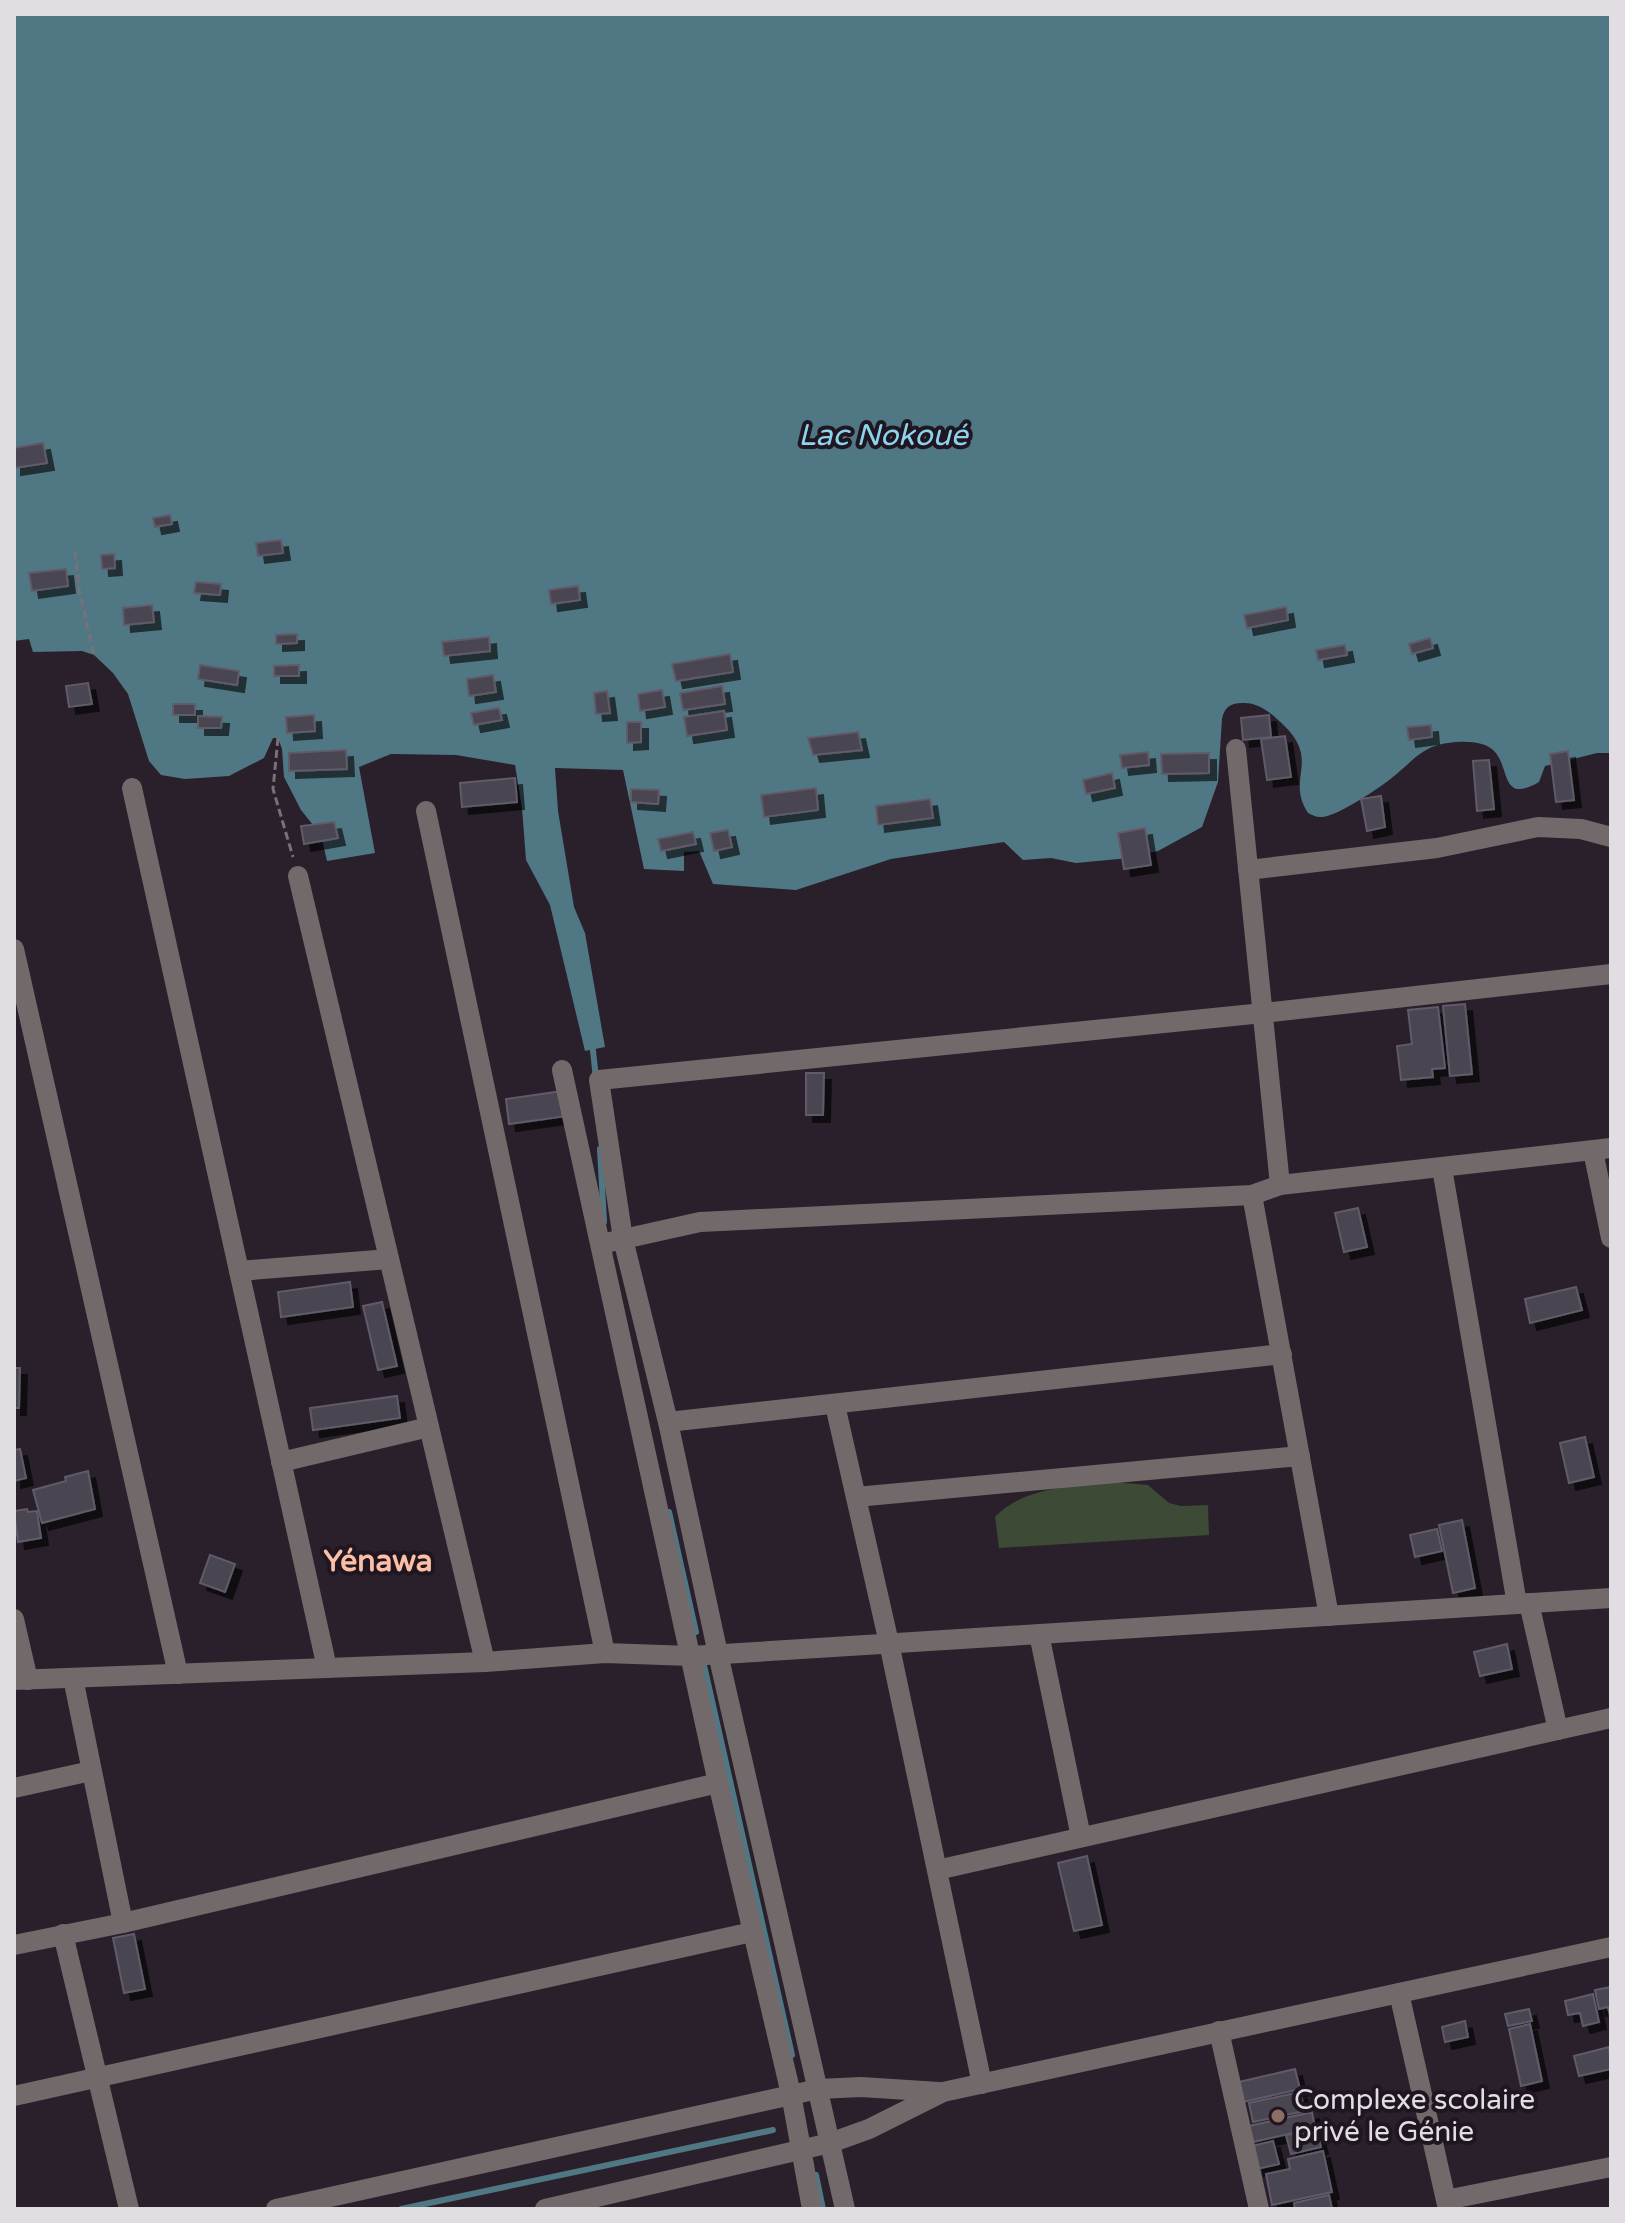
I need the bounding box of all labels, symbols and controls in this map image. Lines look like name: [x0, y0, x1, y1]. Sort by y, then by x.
water label: Lac Nokoué: [798, 417, 970, 454]
district label: Yénawa: [323, 1543, 433, 1580]
place label: Complexe scolaire privé le Génie: [1294, 2083, 1535, 2149]
marker: Complexe scolaire privé le Génie: [1269, 2107, 1287, 2125]

